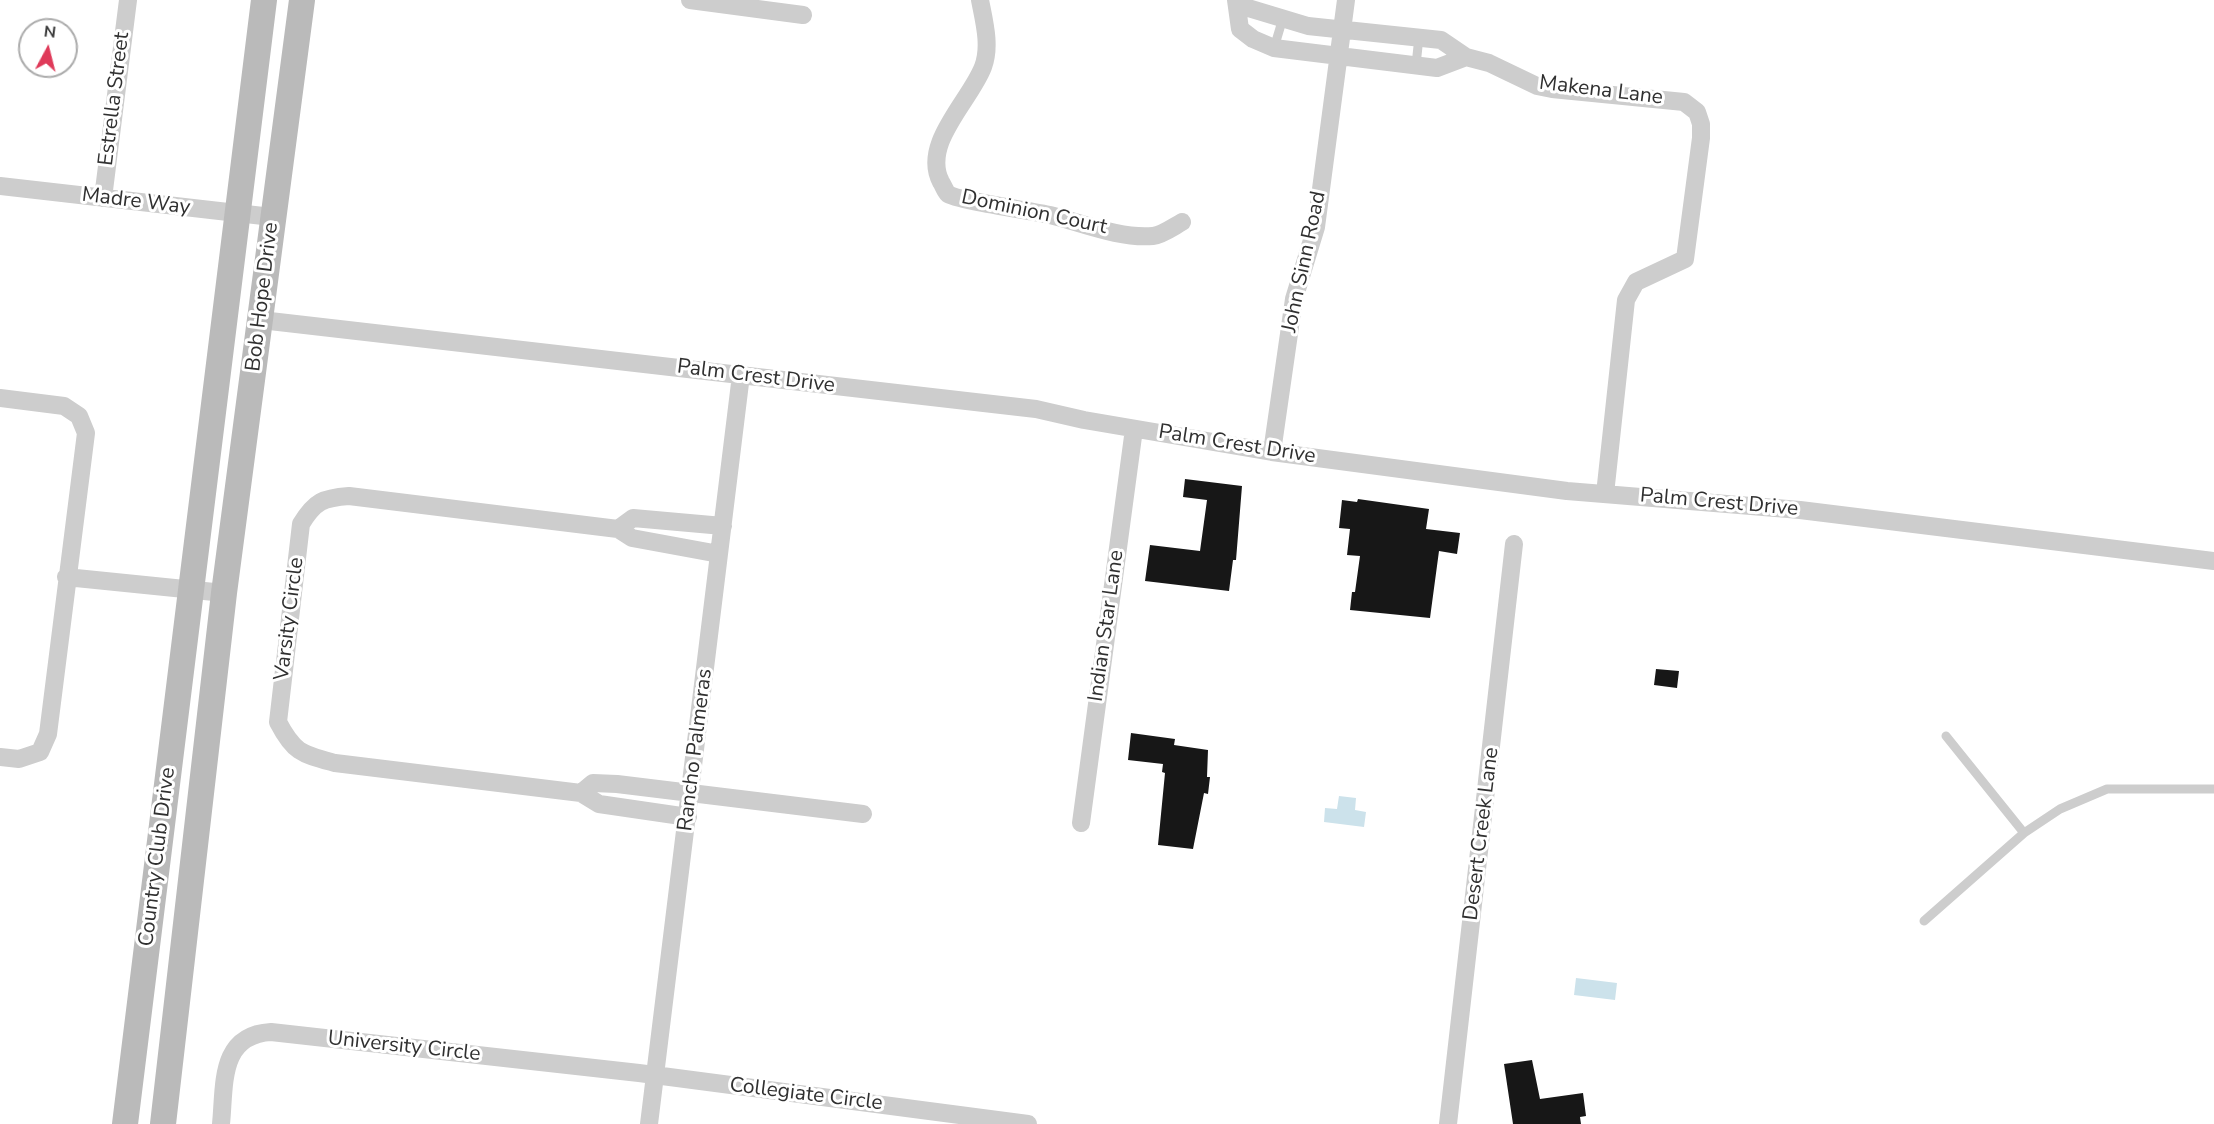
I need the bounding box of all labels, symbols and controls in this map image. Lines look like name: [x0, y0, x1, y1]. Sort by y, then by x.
north arrow: [18, 18, 78, 78]
text: N: [43, 20, 57, 44]
street label: Estrella Street: [94, 31, 136, 167]
street label: Makena Lane: [1538, 71, 1664, 111]
street label: Madre Way: [80, 183, 192, 221]
street label: Dominion Court: [959, 185, 1109, 241]
street label: John Sinn Road: [1278, 189, 1332, 335]
street label: Bob Hope Drive: [241, 221, 285, 373]
street label: Palm Crest Drive: [676, 355, 836, 399]
street label: Palm Crest Drive: [1157, 420, 1317, 470]
street label: Palm Crest Drive: [1639, 484, 1799, 522]
street label: Indian Star Lane: [1084, 549, 1130, 703]
street label: Varsity Circle: [270, 556, 310, 682]
street label: Rancho Palmeras: [674, 667, 718, 833]
street label: Desert Creek Lane: [1459, 746, 1505, 922]
street label: Country Club Drive: [135, 766, 181, 948]
street label: University Circle: [326, 1026, 482, 1068]
street label: Collegiate Circle: [728, 1073, 884, 1117]

